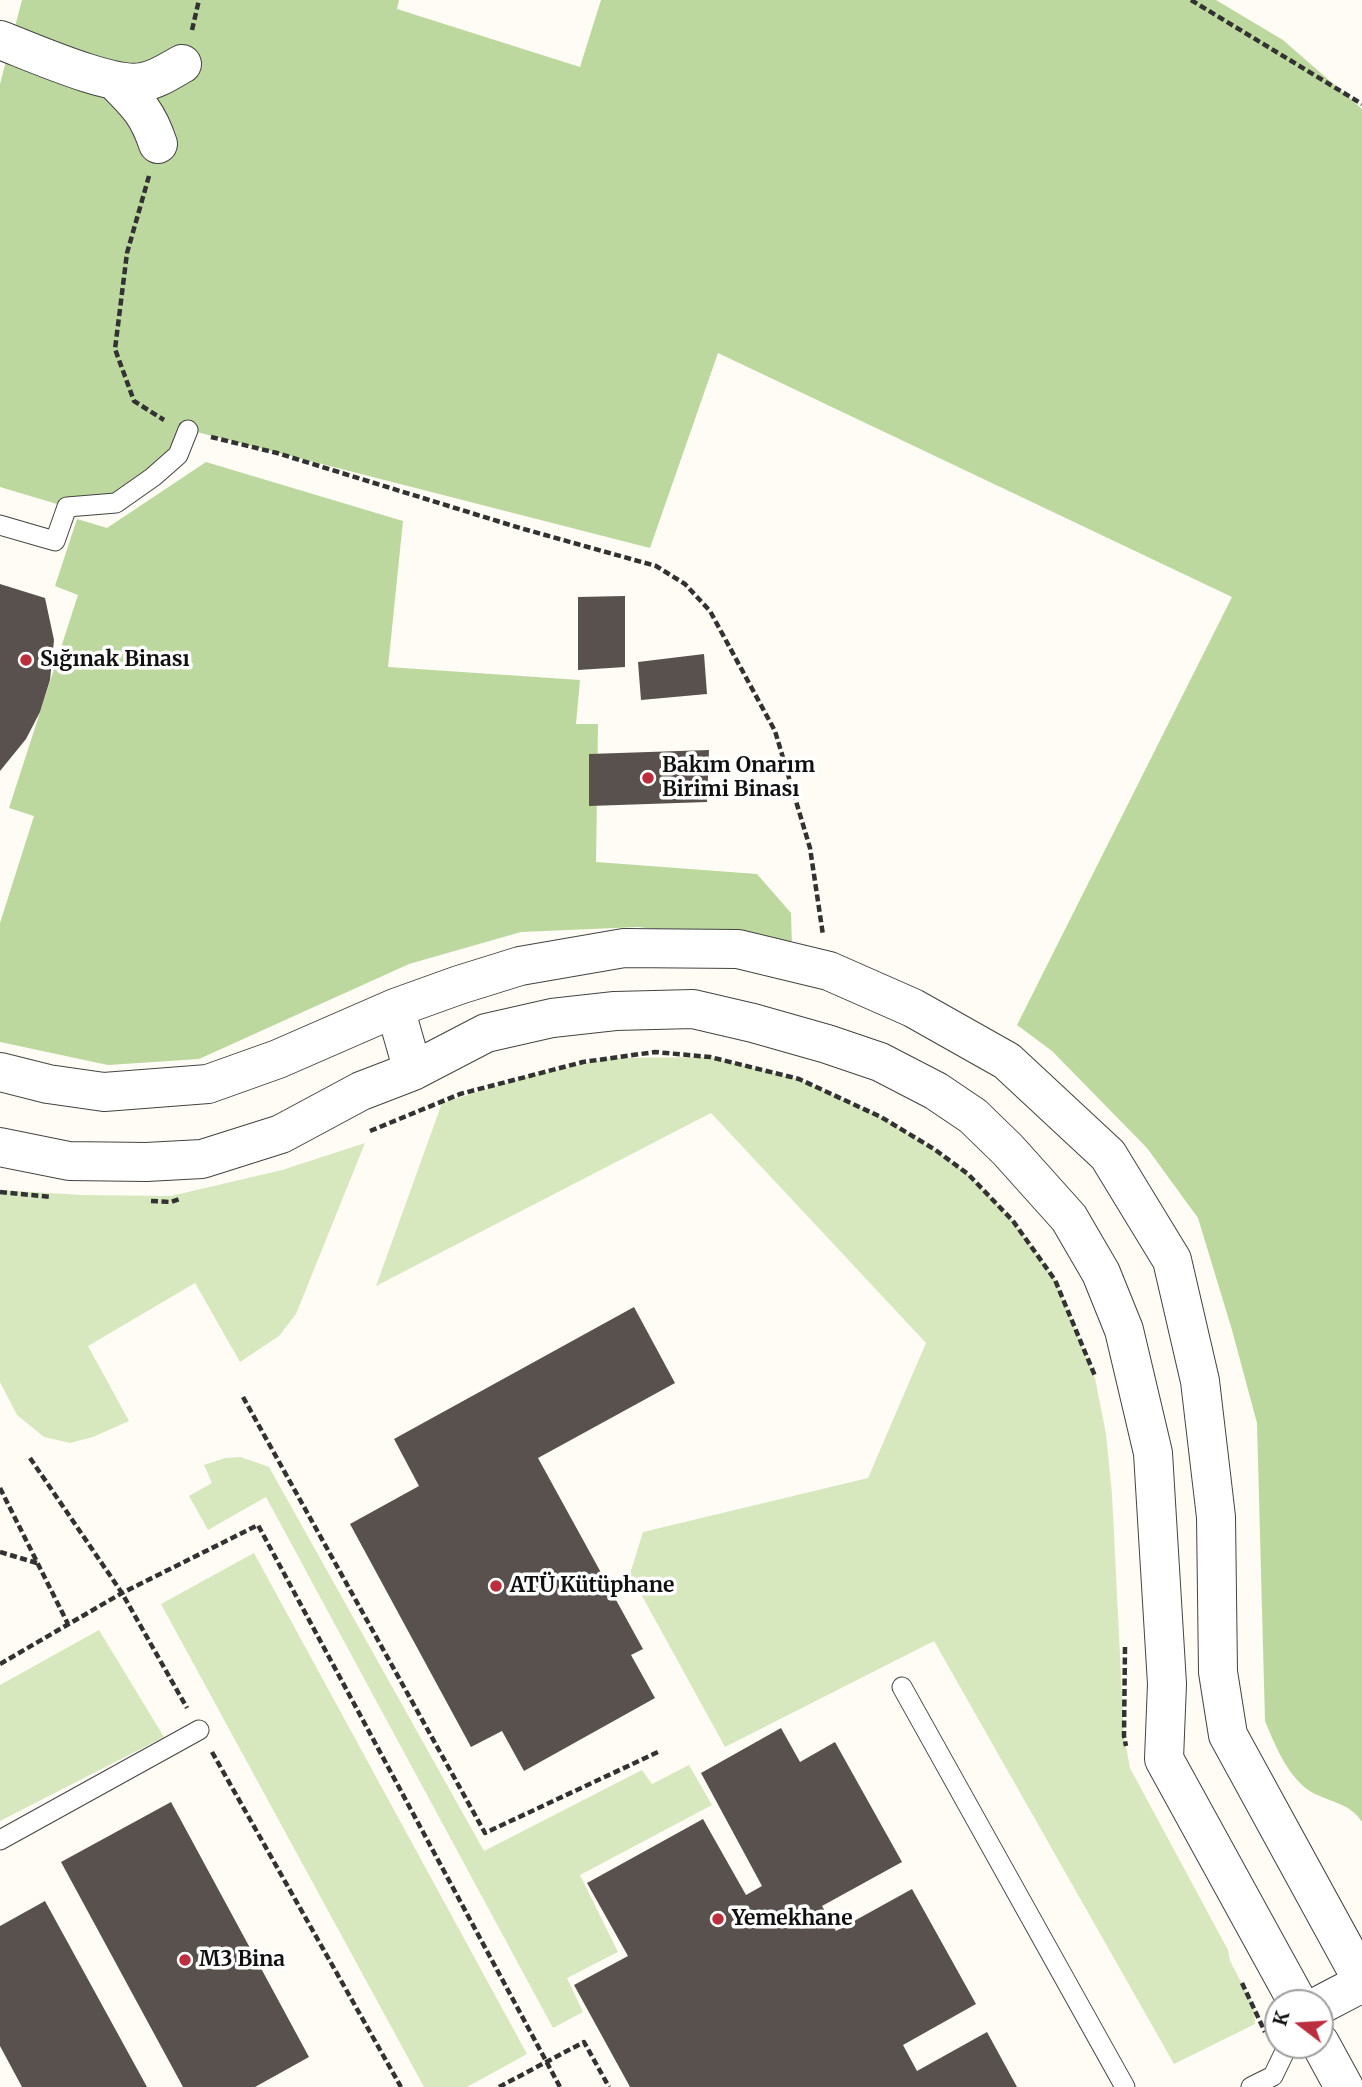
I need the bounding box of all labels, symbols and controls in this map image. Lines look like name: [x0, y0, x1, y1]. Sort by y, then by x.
place label: Sığınak Binası: [40, 647, 190, 673]
marker: Sığınak Binası: [18, 652, 34, 668]
place label: Bakım Onarım Birimi Binası: [662, 753, 815, 803]
marker: Bakım Onarım Birimi Binası: [640, 770, 656, 786]
place label: ATÜ Kütüphane: [510, 1573, 674, 1599]
marker: ATÜ Kütüphane: [488, 1578, 504, 1594]
place label: Yemekhane: [732, 1906, 853, 1932]
marker: Yemekhane: [710, 1911, 726, 1927]
place label: M3 Bina: [199, 1947, 285, 1973]
marker: M3 Bina: [177, 1952, 193, 1968]
north arrow: [1264, 1989, 1334, 2059]
text: K: [1267, 2008, 1294, 2029]

